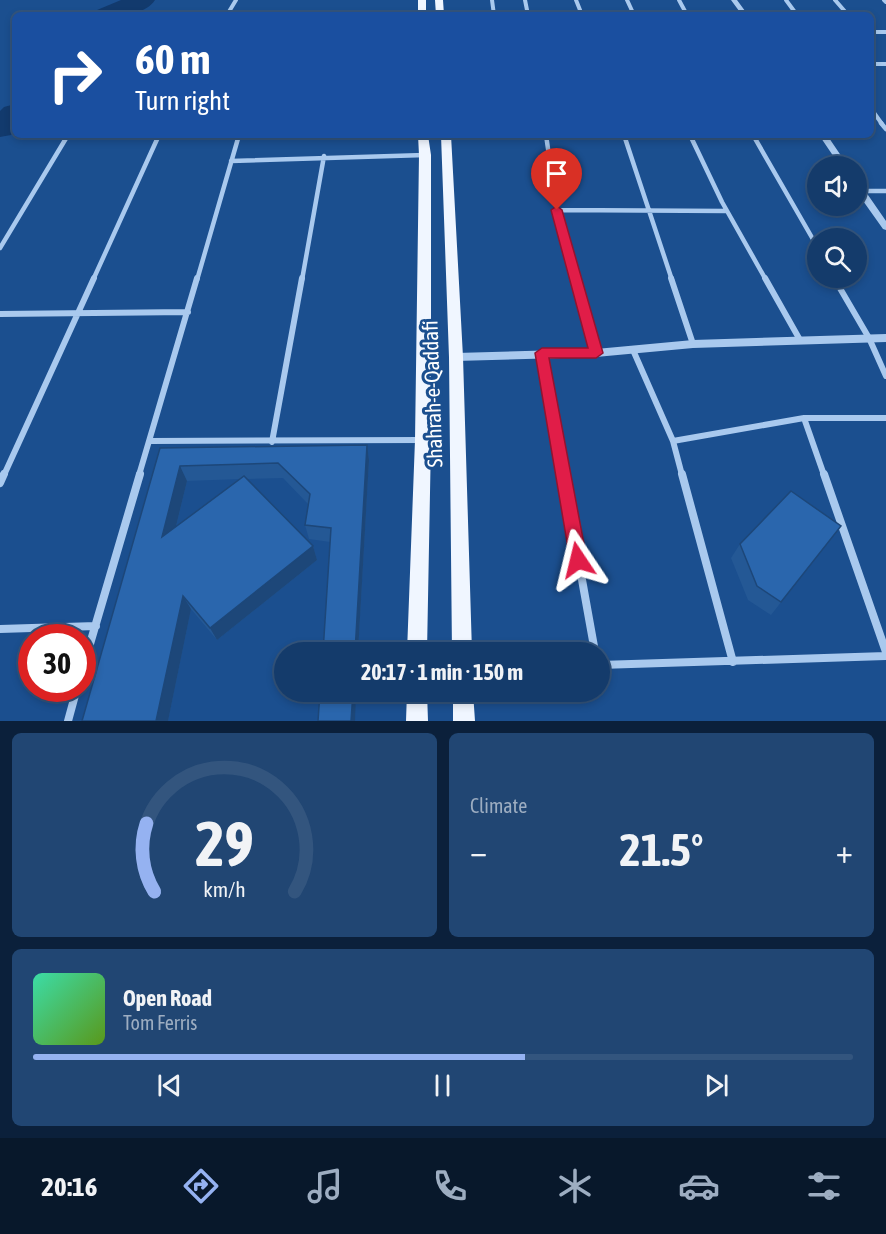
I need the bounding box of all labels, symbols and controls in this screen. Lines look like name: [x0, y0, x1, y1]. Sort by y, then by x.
text: 60 m: [135, 35, 210, 83]
icon: right: [36, 36, 114, 114]
text: Turn right: [135, 85, 230, 116]
pin: [531, 148, 582, 210]
map controls: [807, 156, 867, 288]
button: sound: [807, 156, 867, 216]
icon: arrive: [540, 157, 573, 190]
button: search: [807, 228, 867, 288]
street label: Shahrah-e-Qaddafi: [417, 320, 447, 468]
position arrow: [546, 528, 610, 592]
speed limit sign: 30: [18, 624, 96, 702]
text: 20:17 · 1 min · 150 m: [361, 659, 523, 685]
text: Climate: [470, 794, 527, 817]
text: 29: [195, 808, 254, 879]
text: 21.5°: [620, 824, 703, 876]
text: −: [470, 832, 487, 870]
text: +: [836, 832, 853, 870]
text: km/h: [203, 877, 246, 902]
text: Open Road: [123, 985, 212, 1011]
text: Tom Ferris: [123, 1011, 197, 1034]
icon: previous: [153, 1069, 186, 1102]
icon: pause: [426, 1069, 459, 1102]
icon: next: [700, 1069, 733, 1102]
icon: directions: [180, 1165, 222, 1207]
icon: music: [304, 1165, 346, 1207]
icon: phone: [429, 1165, 471, 1207]
icon: climate: [554, 1165, 596, 1207]
icon: car: [678, 1165, 720, 1207]
icon: filters: [803, 1165, 845, 1207]
text: 20:16: [41, 1171, 97, 1202]

